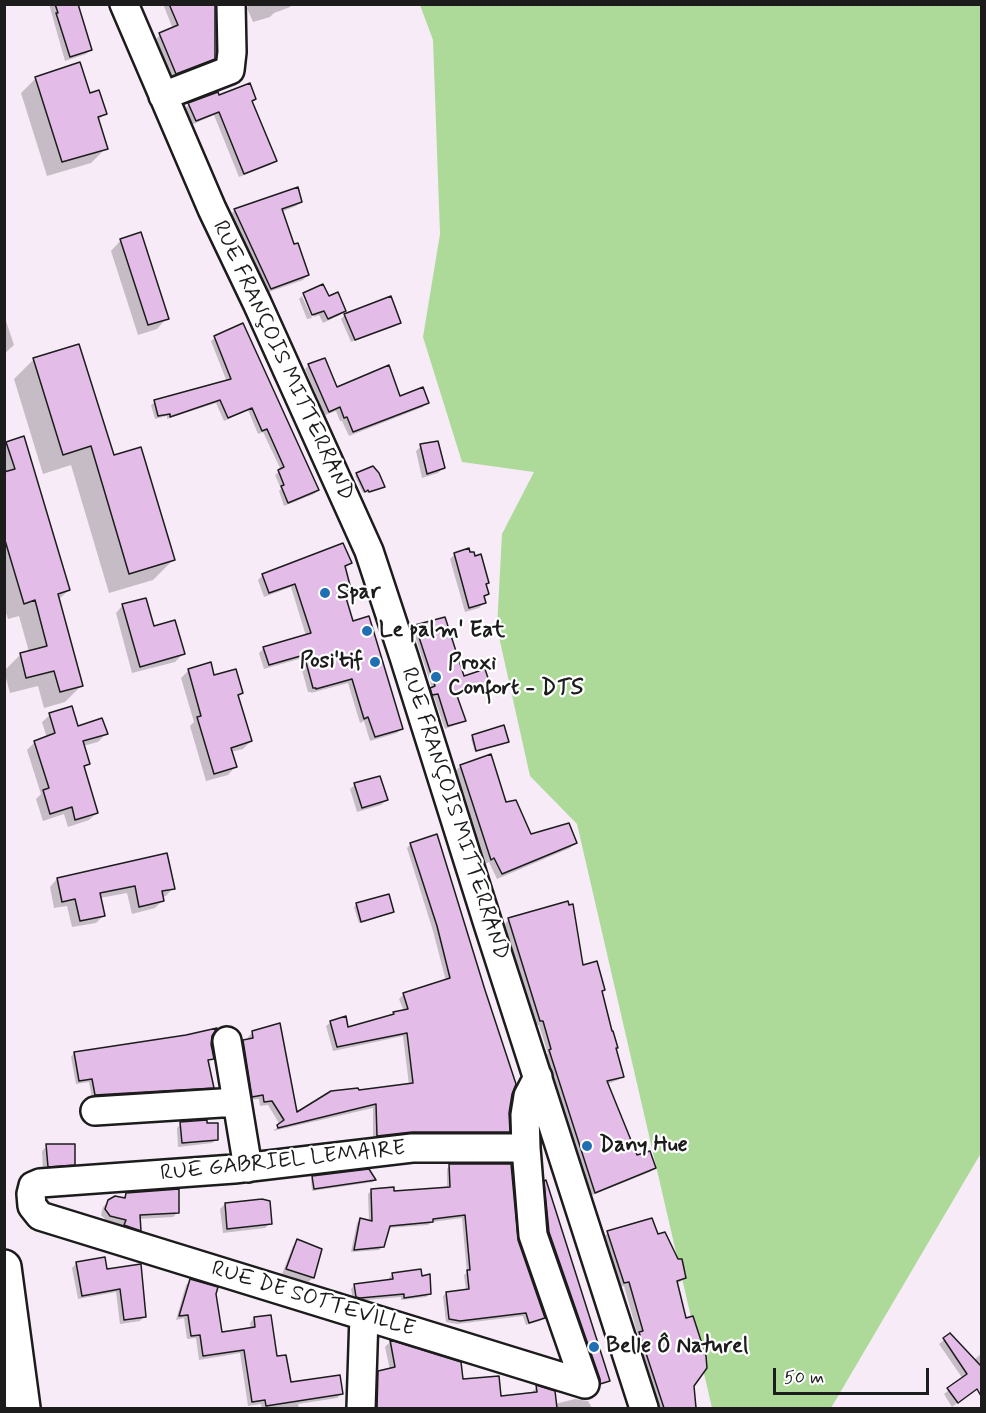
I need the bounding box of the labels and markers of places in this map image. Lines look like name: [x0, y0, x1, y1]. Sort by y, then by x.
place label: Spar: [337, 580, 380, 606]
marker: Spar: [318, 586, 332, 600]
place label: Le palm' Eat: [379, 618, 505, 644]
marker: Le palm' Eat: [360, 624, 374, 638]
place label: Posi'tif: [300, 649, 363, 675]
place label: Proxi Confort - DTS: [448, 651, 583, 702]
marker: Posi'tif: [368, 655, 382, 669]
marker: Proxi Confort - DTS: [429, 670, 443, 684]
place label: Dany Hue: [599, 1133, 688, 1159]
marker: Dany Hue: [580, 1139, 594, 1153]
place label: Belle Ô Naturel: [606, 1334, 748, 1360]
marker: Belle Ô Naturel: [587, 1340, 601, 1354]

